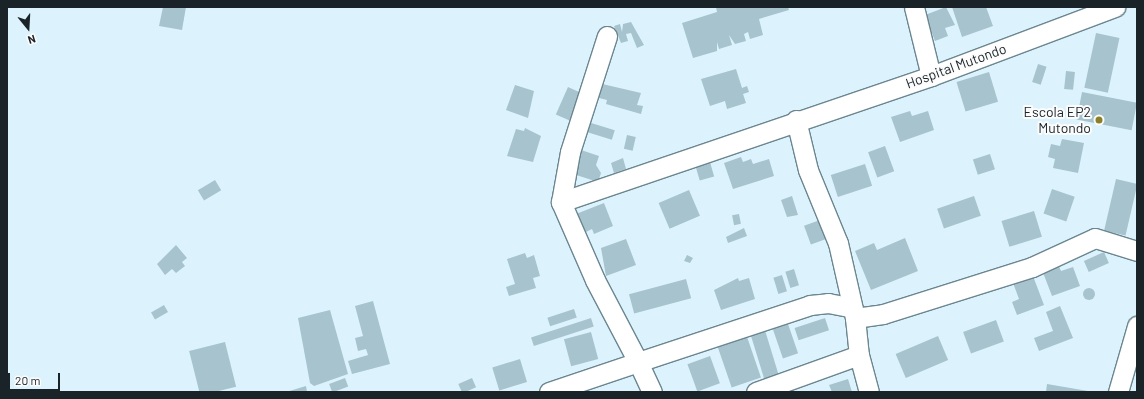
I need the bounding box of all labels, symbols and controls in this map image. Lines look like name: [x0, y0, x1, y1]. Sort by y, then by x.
north arrow: [8, 8, 48, 48]
text: N: [26, 33, 37, 47]
street label: Hospital Mutondo: [903, 40, 1009, 92]
place label: Escola EP2 Mutondo: [1023, 104, 1091, 136]
marker: Escola EP2 Mutondo: [1094, 115, 1104, 125]
scale bar: [10, 365, 62, 391]
text: 20 m: [15, 373, 41, 387]

